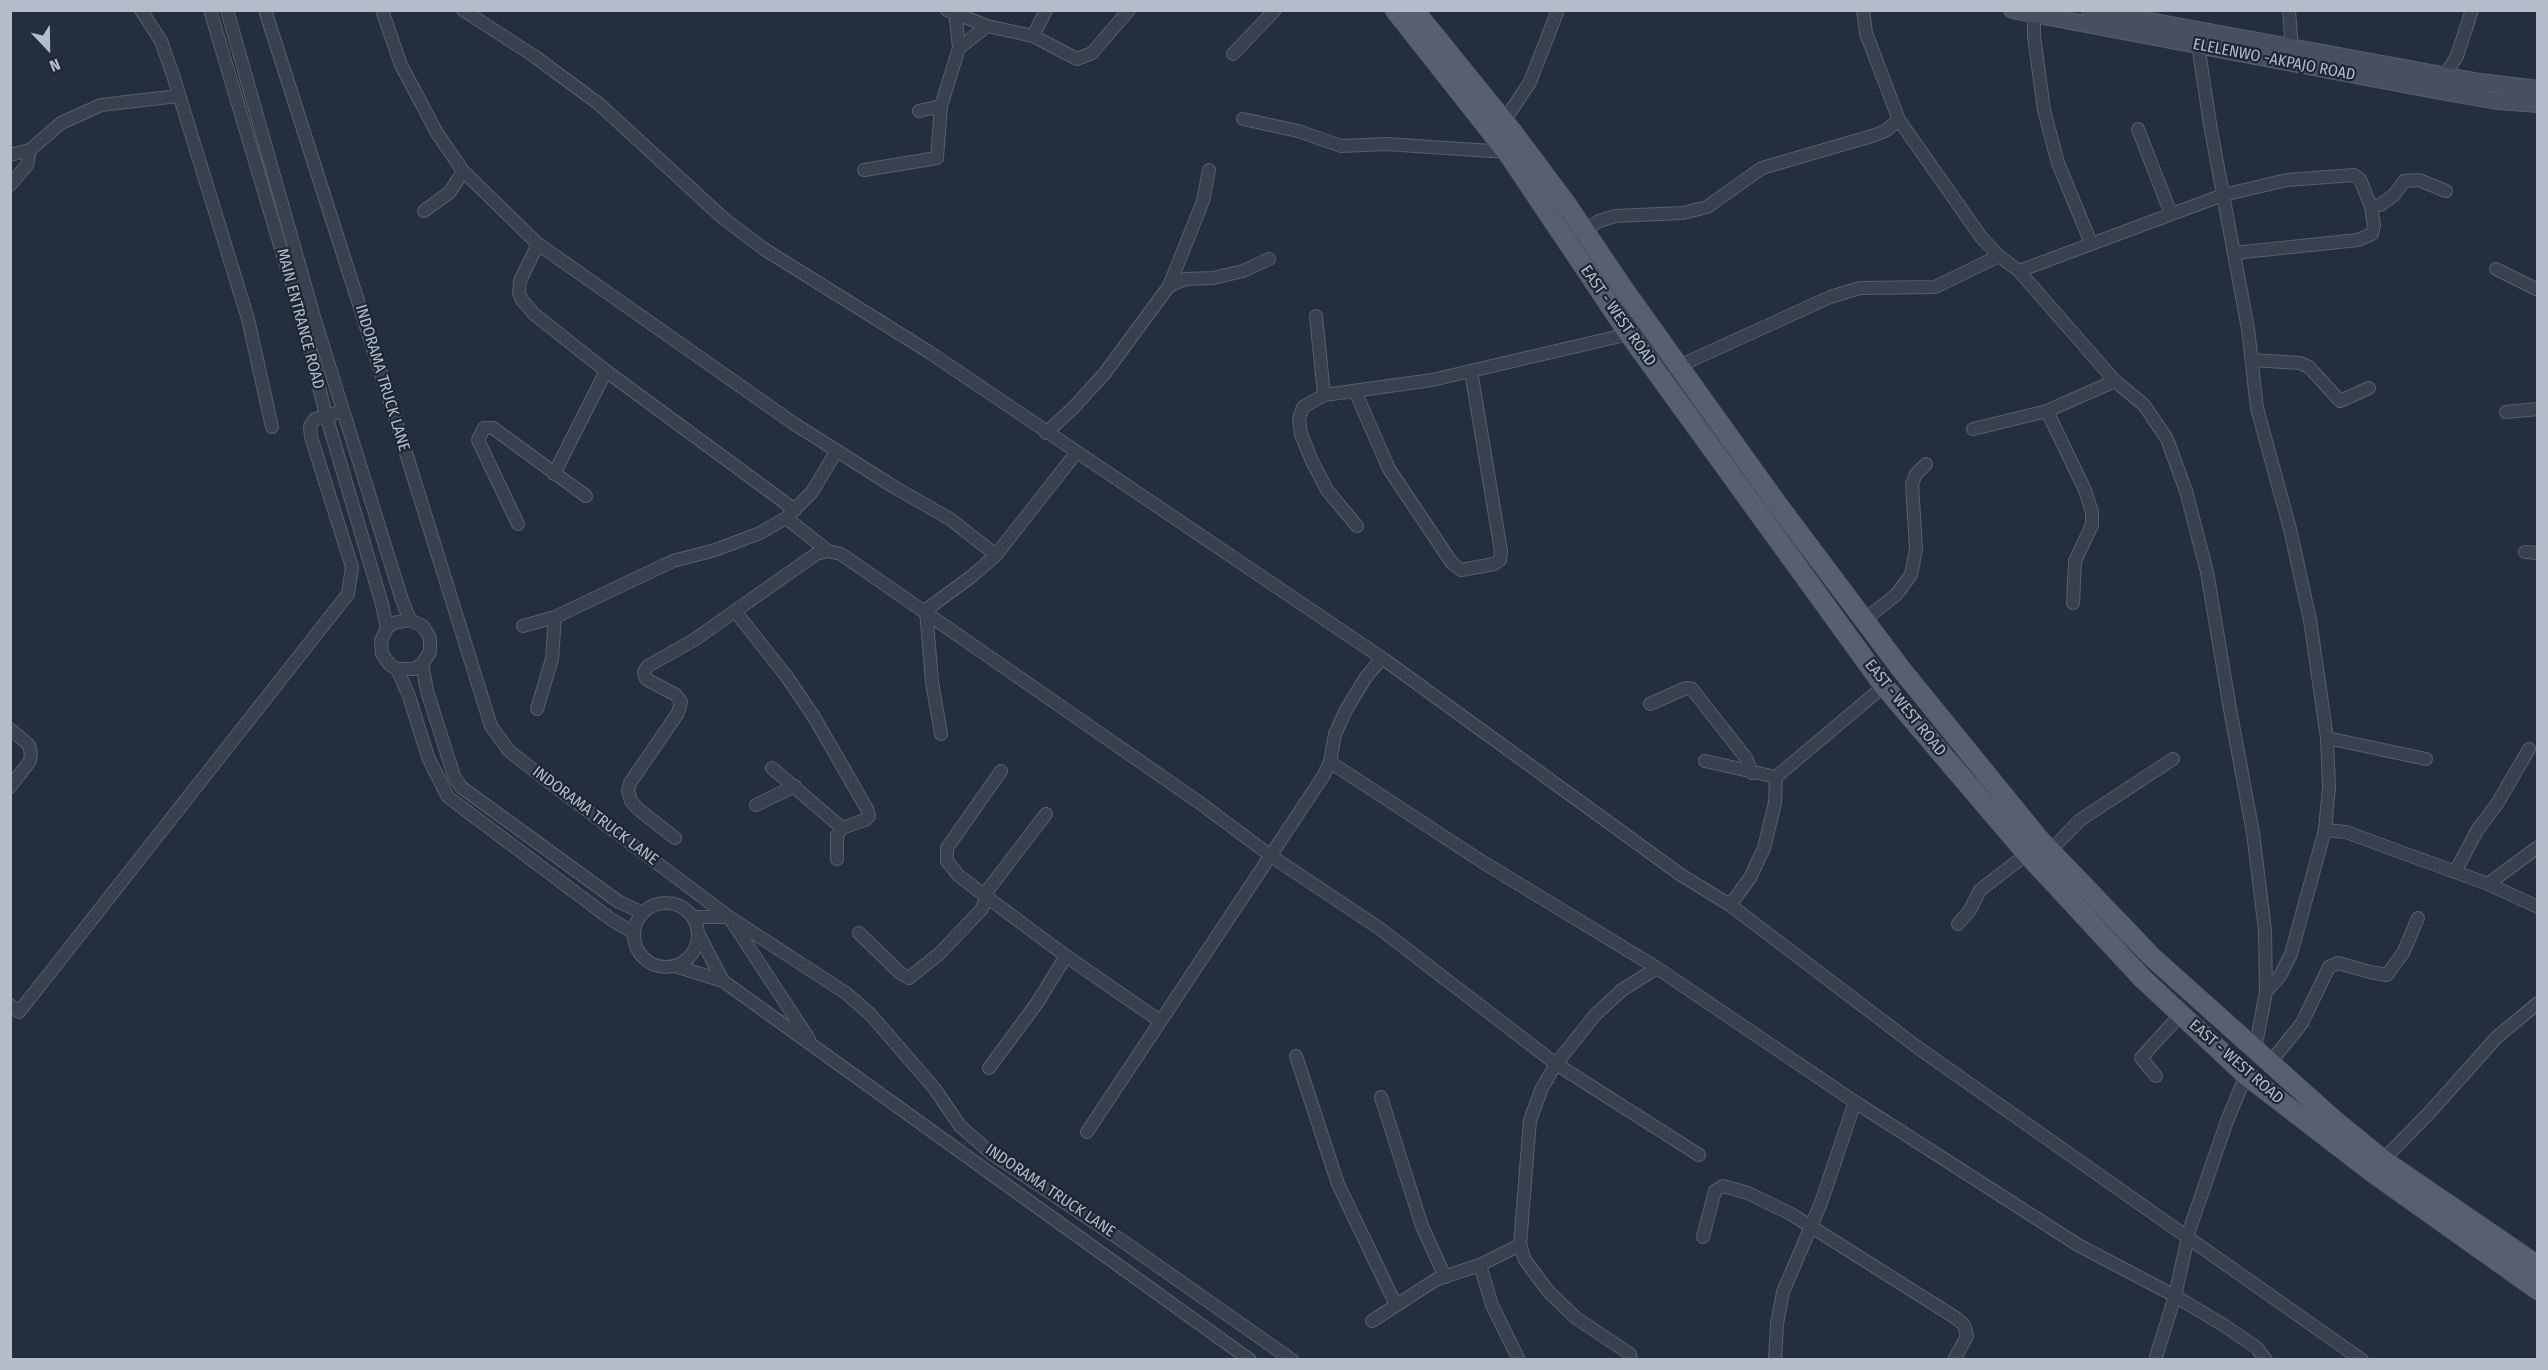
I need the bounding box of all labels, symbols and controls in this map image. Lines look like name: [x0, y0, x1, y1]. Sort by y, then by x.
north arrow: [18, 18, 78, 78]
street label: ELELENWO -AKPAJO ROAD: [2191, 35, 2357, 85]
text: N: [47, 55, 63, 76]
street label: MAIN ENTRANCE ROAD: [272, 247, 328, 391]
street label: EAST - WEST ROAD: [1576, 262, 1660, 370]
street label: INDORAMA TRUCK LANE: [351, 302, 413, 454]
street label: EAST - WEST ROAD: [1860, 656, 1950, 760]
street label: INDORAMA TRUCK LANE: [528, 762, 662, 870]
street label: EAST - WEST ROAD: [2185, 1016, 2287, 1108]
street label: INDORAMA TRUCK LANE: [981, 1140, 1119, 1242]

